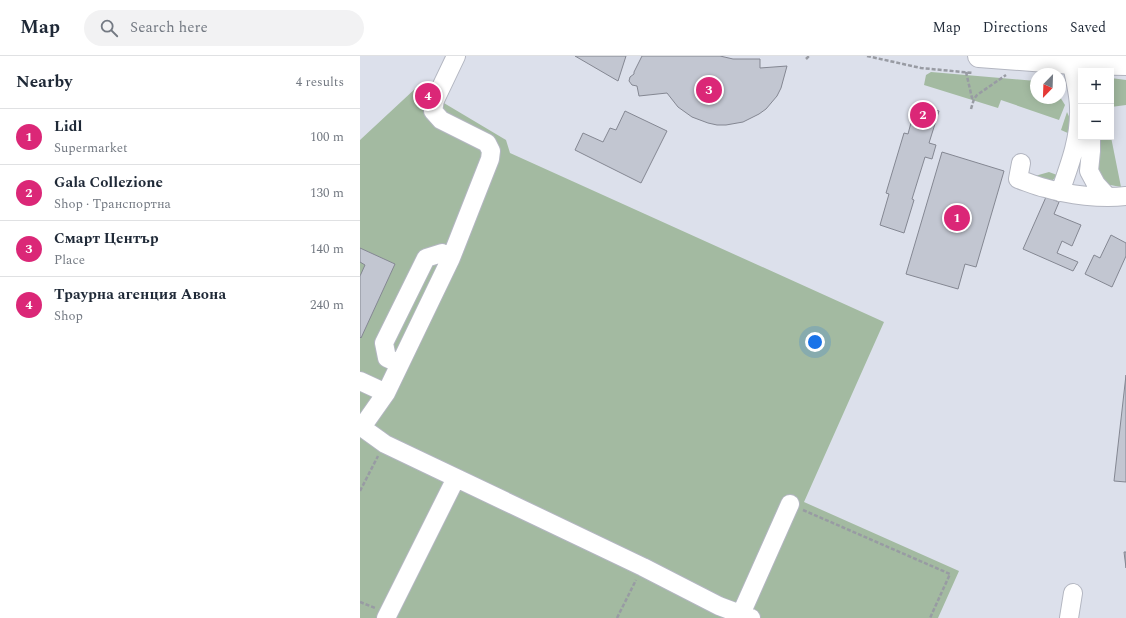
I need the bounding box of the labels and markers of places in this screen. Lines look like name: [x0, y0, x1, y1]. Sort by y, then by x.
pin: 3: [696, 75, 722, 105]
pin: 4: [415, 81, 441, 111]
pin: 2: [910, 100, 936, 130]
pin: 1: [944, 203, 970, 233]

